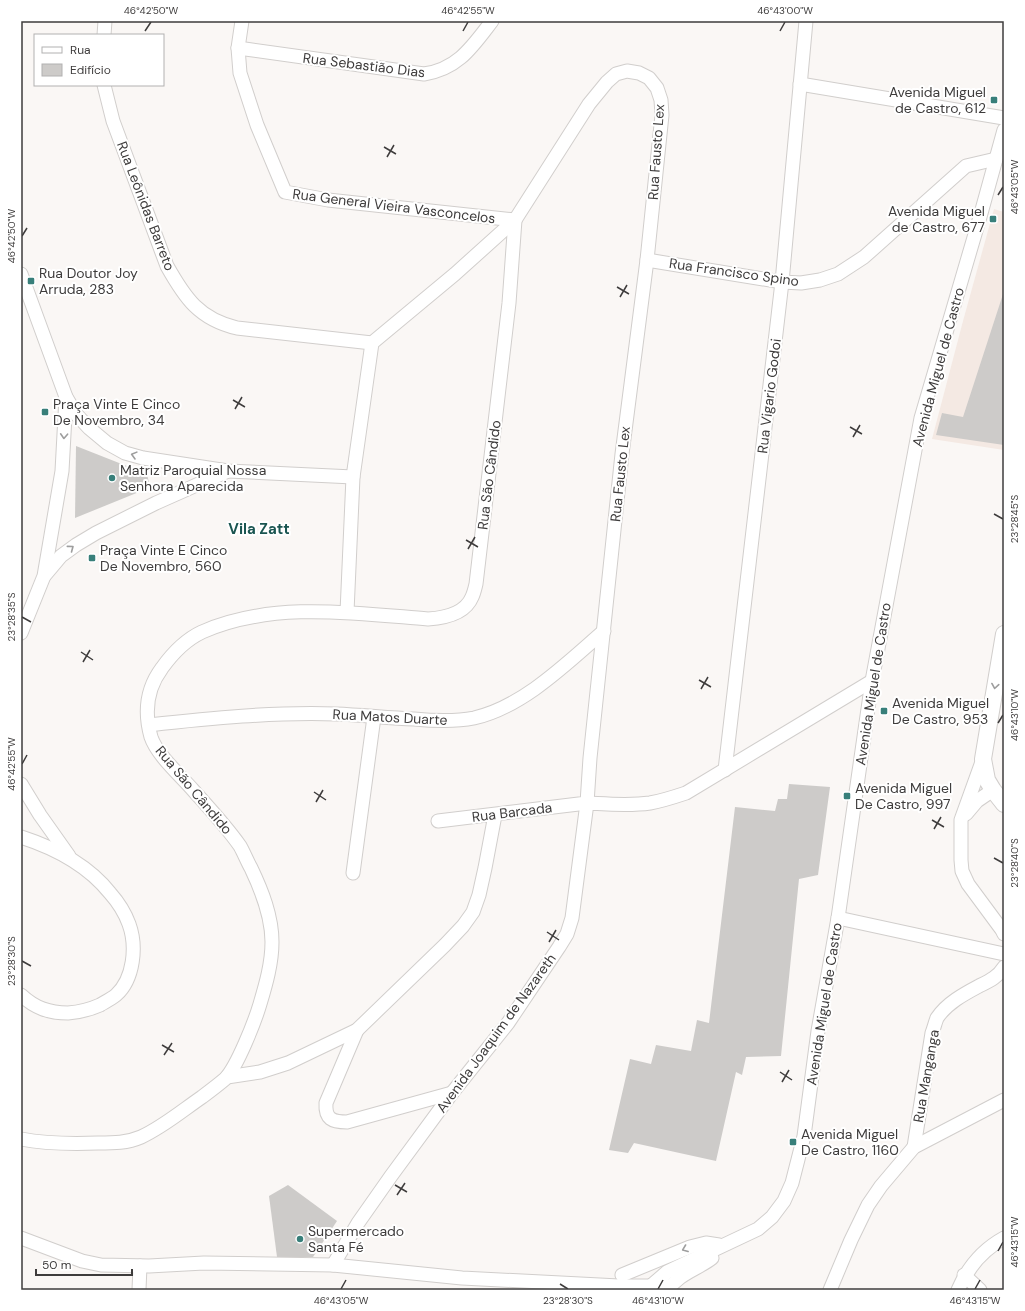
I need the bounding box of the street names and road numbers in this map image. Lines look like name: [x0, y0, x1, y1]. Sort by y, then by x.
street label: Rua Sebastião Dias: [302, 49, 426, 81]
street label: Rua Fausto Lex: [644, 103, 668, 201]
street label: Rua Leônidas Barreto: [113, 139, 179, 273]
street label: Rua General Vieira Vasconcelos: [291, 185, 497, 227]
street label: Rua Francisco Spino: [668, 254, 800, 290]
street label: Avenida Miguel de Castro: [908, 285, 968, 449]
street label: Rua Vigario Godoi: [753, 337, 785, 455]
street label: Rua São Cândido: [473, 419, 505, 531]
street label: Rua Fausto Lex: [606, 425, 634, 523]
street label: Avenida Miguel de Castro: [851, 601, 895, 767]
street label: Rua Matos Duarte: [332, 705, 448, 729]
street label: Rua São Cândido: [152, 742, 236, 838]
street label: Rua Barcada: [471, 798, 553, 826]
street label: Avenida Miguel de Castro: [802, 921, 846, 1087]
street label: Avenida Joaquim de Nazareth: [432, 950, 560, 1116]
street label: Rua Manganga: [909, 1028, 943, 1124]

